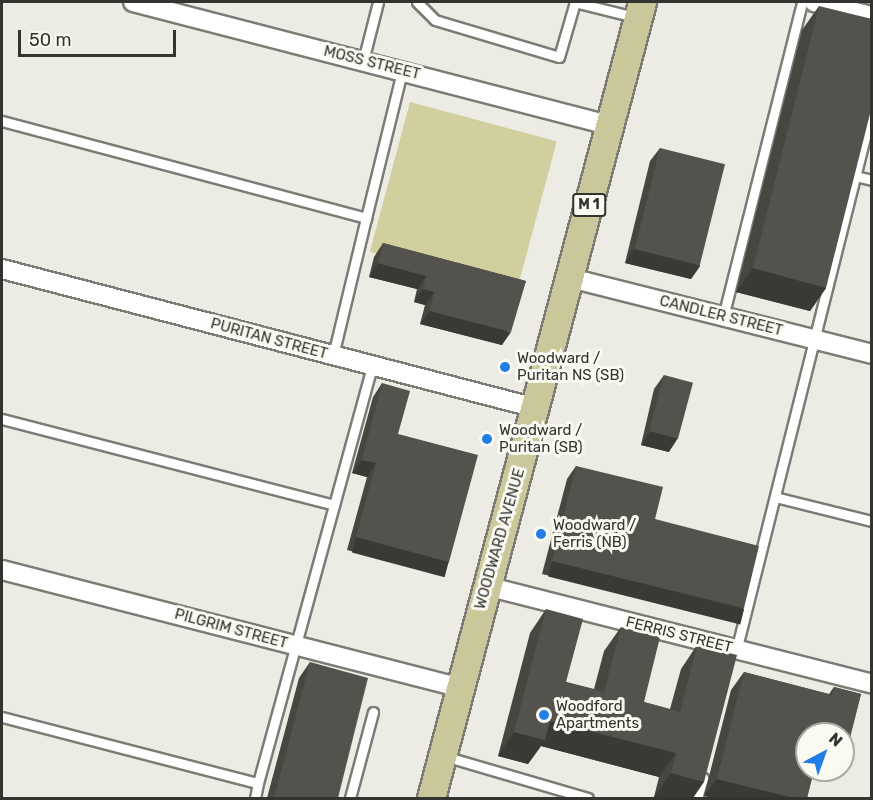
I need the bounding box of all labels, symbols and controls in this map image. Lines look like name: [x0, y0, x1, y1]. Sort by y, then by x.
scale bar: [21, 18, 178, 56]
text: 50 m: [29, 29, 72, 51]
street label: MOSS STREET: [322, 42, 422, 84]
road number: M 1: [571, 194, 607, 216]
street label: CANDLER STREET: [658, 292, 784, 340]
street label: PURITAN STREET: [209, 315, 329, 363]
place label: Woodward / Puritan NS (SB): [517, 349, 624, 384]
marker: Woodward / Puritan NS (SB): [498, 360, 512, 374]
place label: Woodward / Puritan (SB): [499, 421, 583, 456]
marker: Woodward / Puritan (SB): [480, 432, 494, 446]
street label: WOODWARD AVENUE: [471, 466, 529, 612]
place label: Woodward / Ferris (NB): [553, 516, 636, 551]
marker: Woodward / Ferris (NB): [534, 527, 548, 541]
street label: PILGRIM STREET: [172, 605, 290, 653]
street label: FERRIS STREET: [624, 613, 734, 657]
place label: Woodford Apartments: [556, 697, 639, 732]
marker: Woodford Apartments: [537, 708, 551, 722]
north arrow: [795, 722, 855, 782]
text: N: [825, 729, 846, 750]

